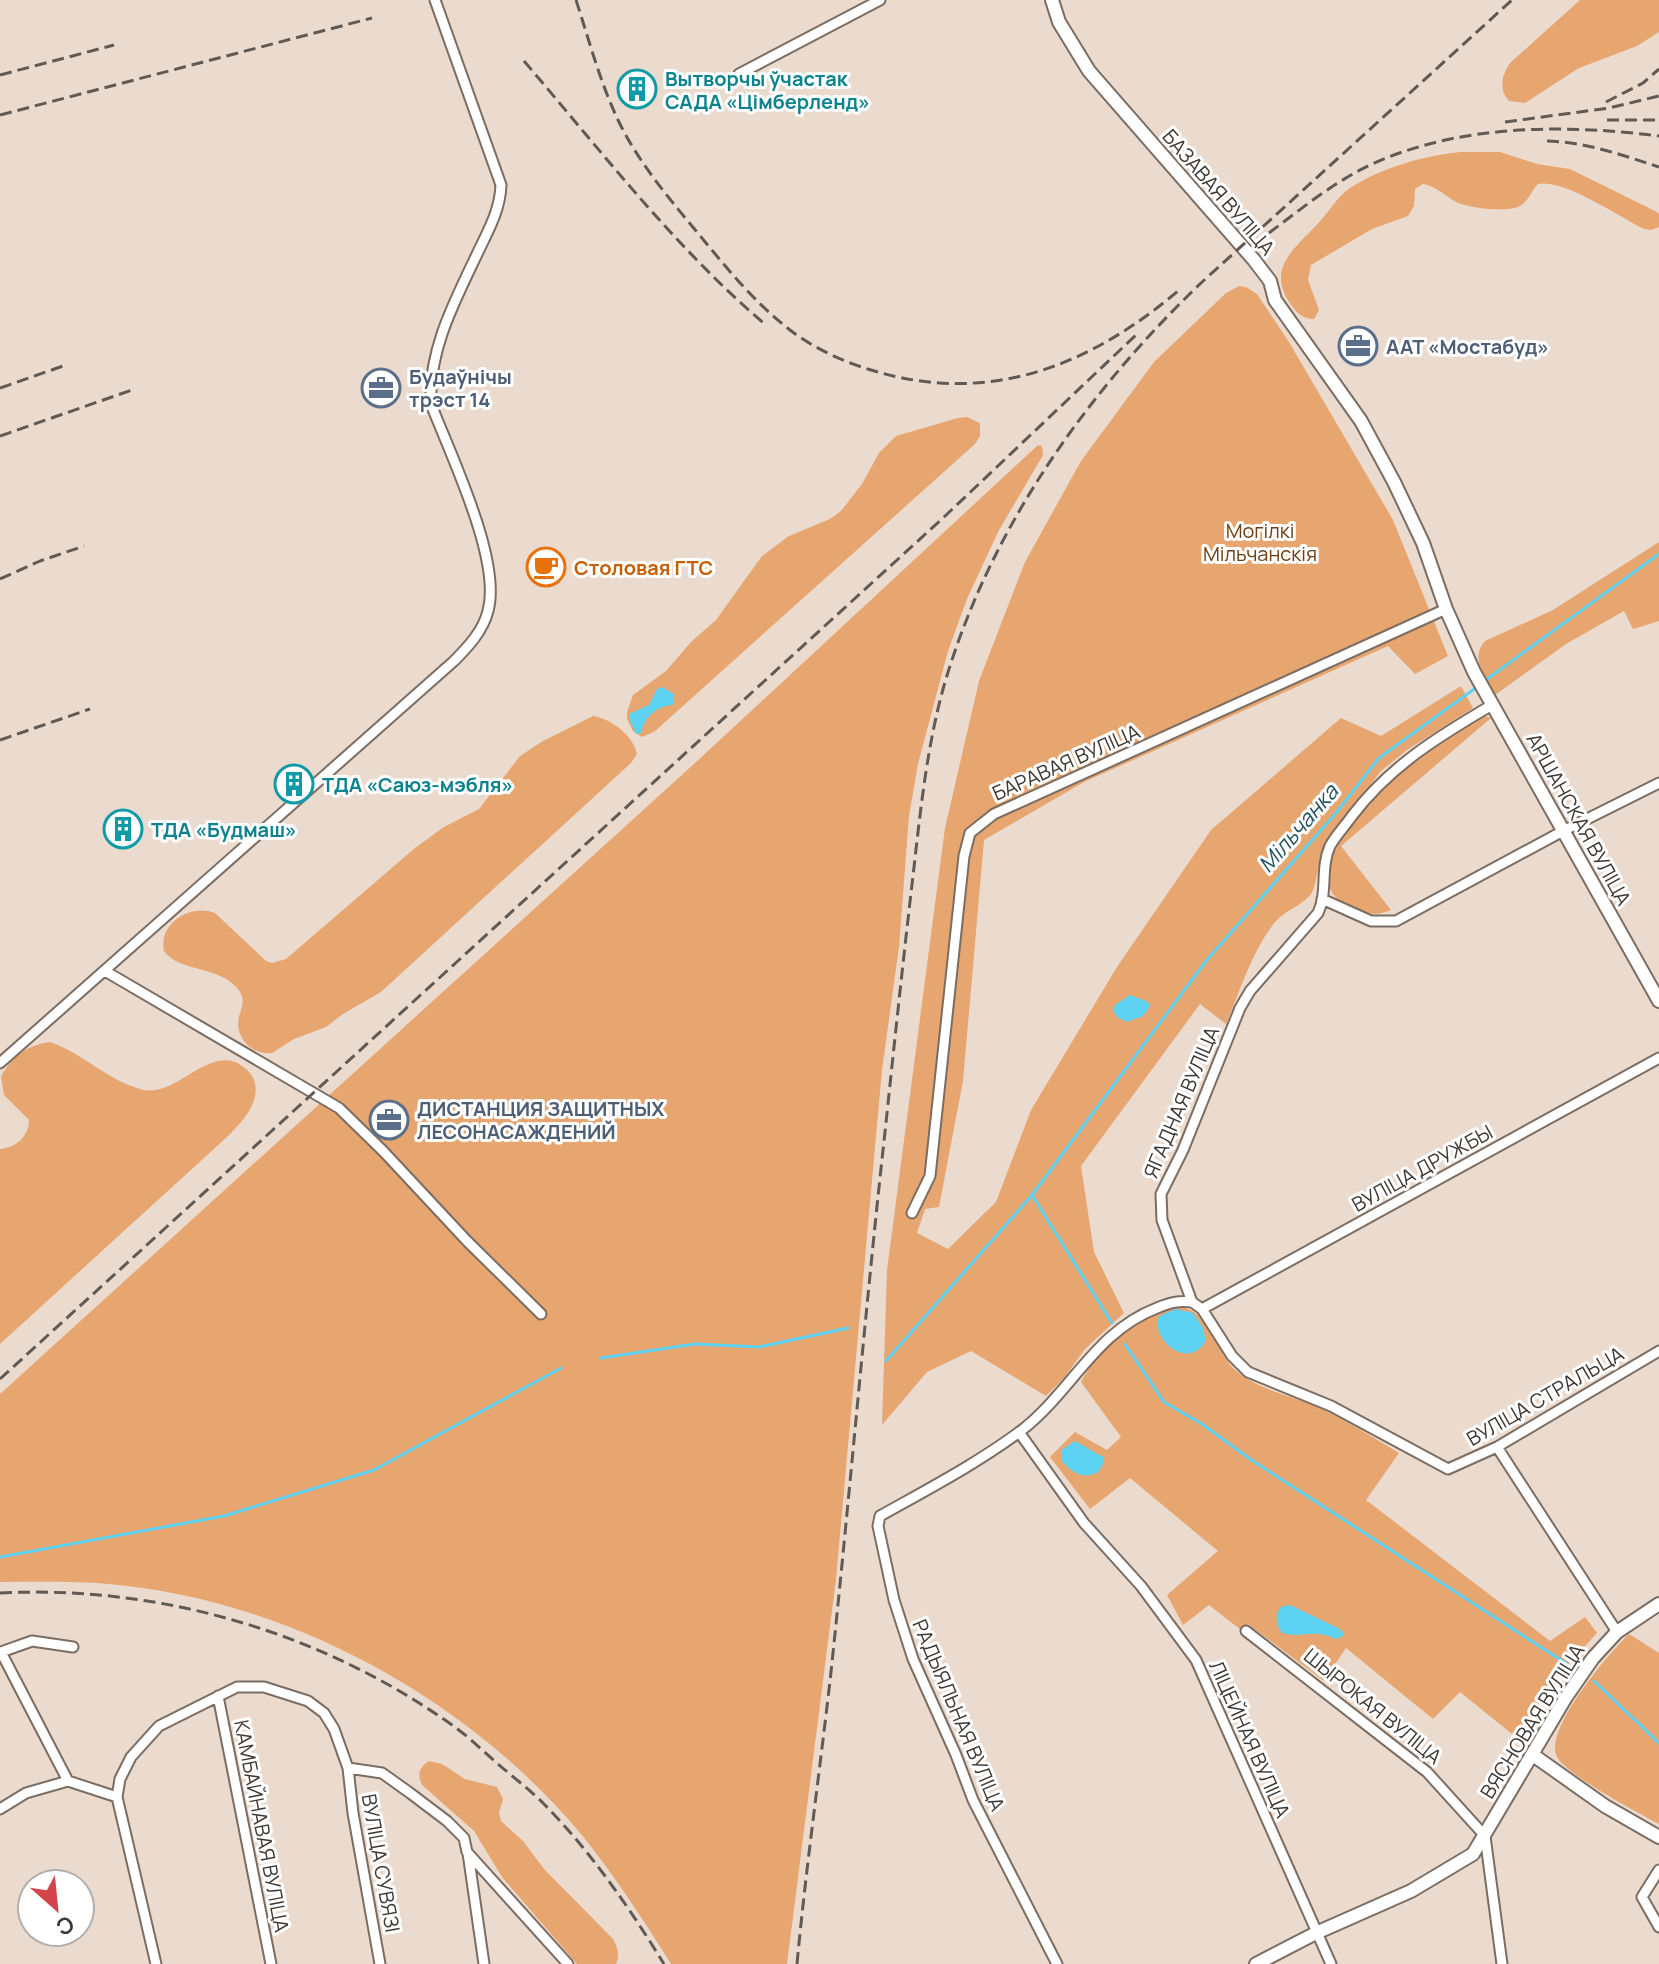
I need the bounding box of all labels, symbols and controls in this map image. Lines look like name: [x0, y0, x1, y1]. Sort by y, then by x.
place label: Вытворчы ўчастак САДА «Цімберленд»: [665, 65, 870, 115]
building icon: Вытворчы ўчастак САДА «Цімберленд»: [616, 68, 658, 110]
street label: БАЗАВАЯ ВУЛІЦА: [1157, 123, 1281, 261]
office icon: ААТ «Мостабуд»: [1337, 325, 1379, 367]
place label: ААТ «Мостабуд»: [1386, 333, 1549, 360]
place label: Будаўнічы трэст 14: [409, 363, 512, 413]
office icon: Будаўнічы трэст 14: [360, 367, 402, 409]
park label: Могілкі Мільчанскія: [1203, 517, 1317, 567]
cafe icon: Столовая ГТС: [525, 546, 567, 588]
place label: Столовая ГТС: [574, 554, 713, 581]
street label: БАРАВАЯ ВУЛІЦА: [988, 717, 1144, 807]
street label: АРШАНСКАЯ ВУЛІЦА: [1520, 728, 1638, 910]
building icon: ТДА «Саюз-мэбля»: [273, 763, 315, 805]
place label: ТДА «Саюз-мэбля»: [322, 771, 513, 798]
water label: Мільчанка: [1251, 776, 1346, 879]
building icon: ТДА «Будмаш»: [102, 808, 144, 850]
place label: ТДА «Будмаш»: [151, 816, 297, 843]
street label: ЯГАДНАЯ ВУЛІЦА: [1137, 1022, 1225, 1182]
place label: ДИСТАНЦИЯ ЗАЩИТНЫХ ЛЕСОНАСАЖДЕНИЙ: [417, 1095, 664, 1145]
office icon: ДИСТАНЦИЯ ЗАЩИТНЫХ ЛЕСОНАСАЖДЕНИЙ: [368, 1099, 410, 1141]
street label: ВУЛІЦА ДРУЖБЫ: [1347, 1118, 1497, 1218]
street label: ВУЛІЦА СТРАЛЬЦА: [1462, 1340, 1629, 1452]
street label: РАДЫЯЛЬНАЯ ВУЛІЦА: [906, 1615, 1012, 1815]
street label: ВЯСНОВАЯ ВУЛІЦА: [1474, 1638, 1591, 1803]
street label: ШЫРОКАЯ ВУЛІЦА: [1298, 1642, 1448, 1770]
street label: ЛІЦЕЙНАЯ ВУЛІЦА: [1203, 1656, 1297, 1822]
street label: КАМБАЙНАВАЯ ВУЛІЦА: [228, 1718, 296, 1935]
street label: ВУЛІЦА СУВЯЗІ: [356, 1792, 406, 1934]
north arrow: [16, 1868, 96, 1948]
text: С: [51, 1909, 79, 1943]

